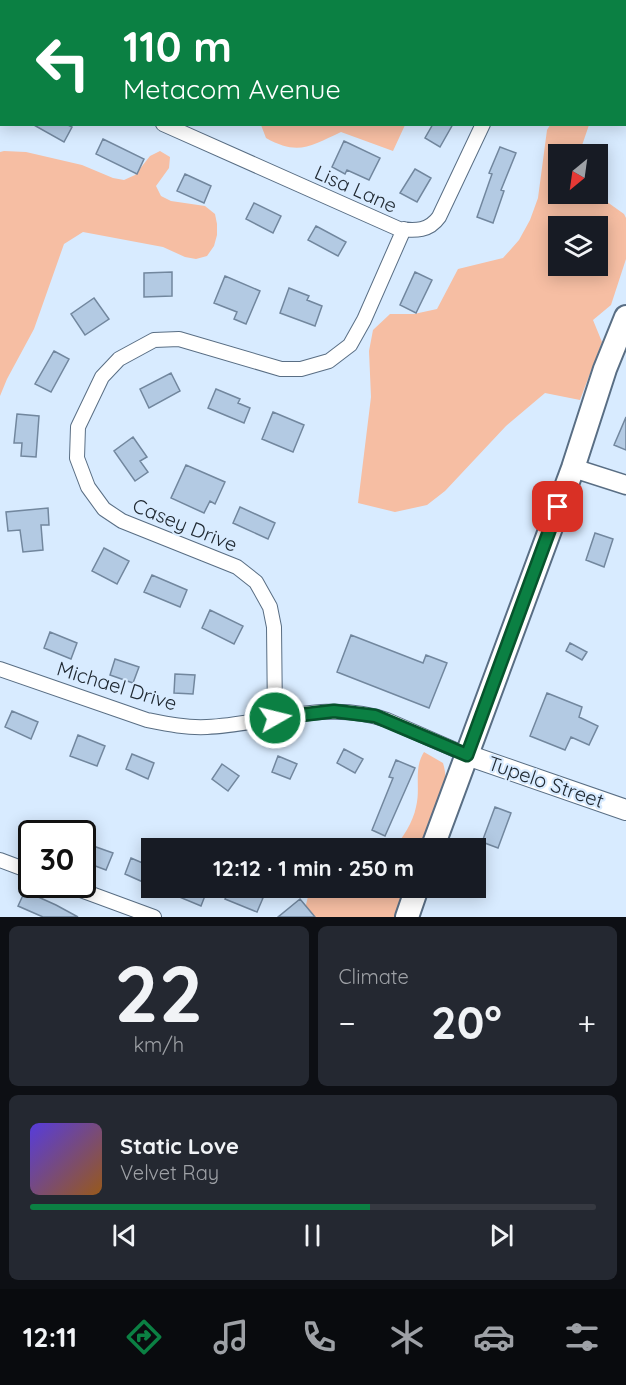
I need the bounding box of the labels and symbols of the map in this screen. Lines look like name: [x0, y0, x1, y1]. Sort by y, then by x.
north arrow: [548, 144, 608, 204]
street label: Lisa Lane: [311, 159, 401, 218]
pin: [532, 481, 583, 532]
street label: Casey Drive: [129, 492, 241, 557]
street label: Michael Drive: [54, 655, 180, 716]
position arrow: [243, 686, 307, 750]
street label: Tupelo Street: [485, 750, 608, 813]
speed limit sign: 30: [18, 820, 96, 898]

